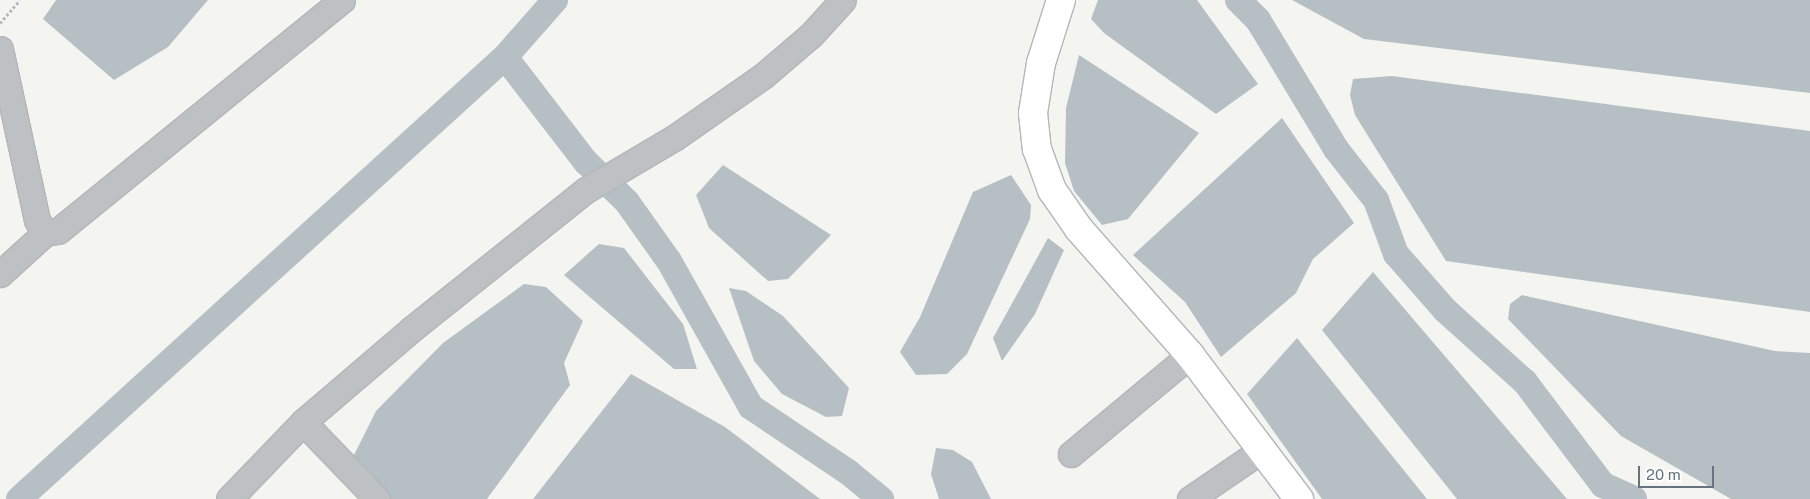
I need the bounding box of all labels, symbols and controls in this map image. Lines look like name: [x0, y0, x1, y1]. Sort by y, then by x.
scale bar: [1640, 456, 1716, 488]
text: 20 m: [1646, 466, 1681, 483]

